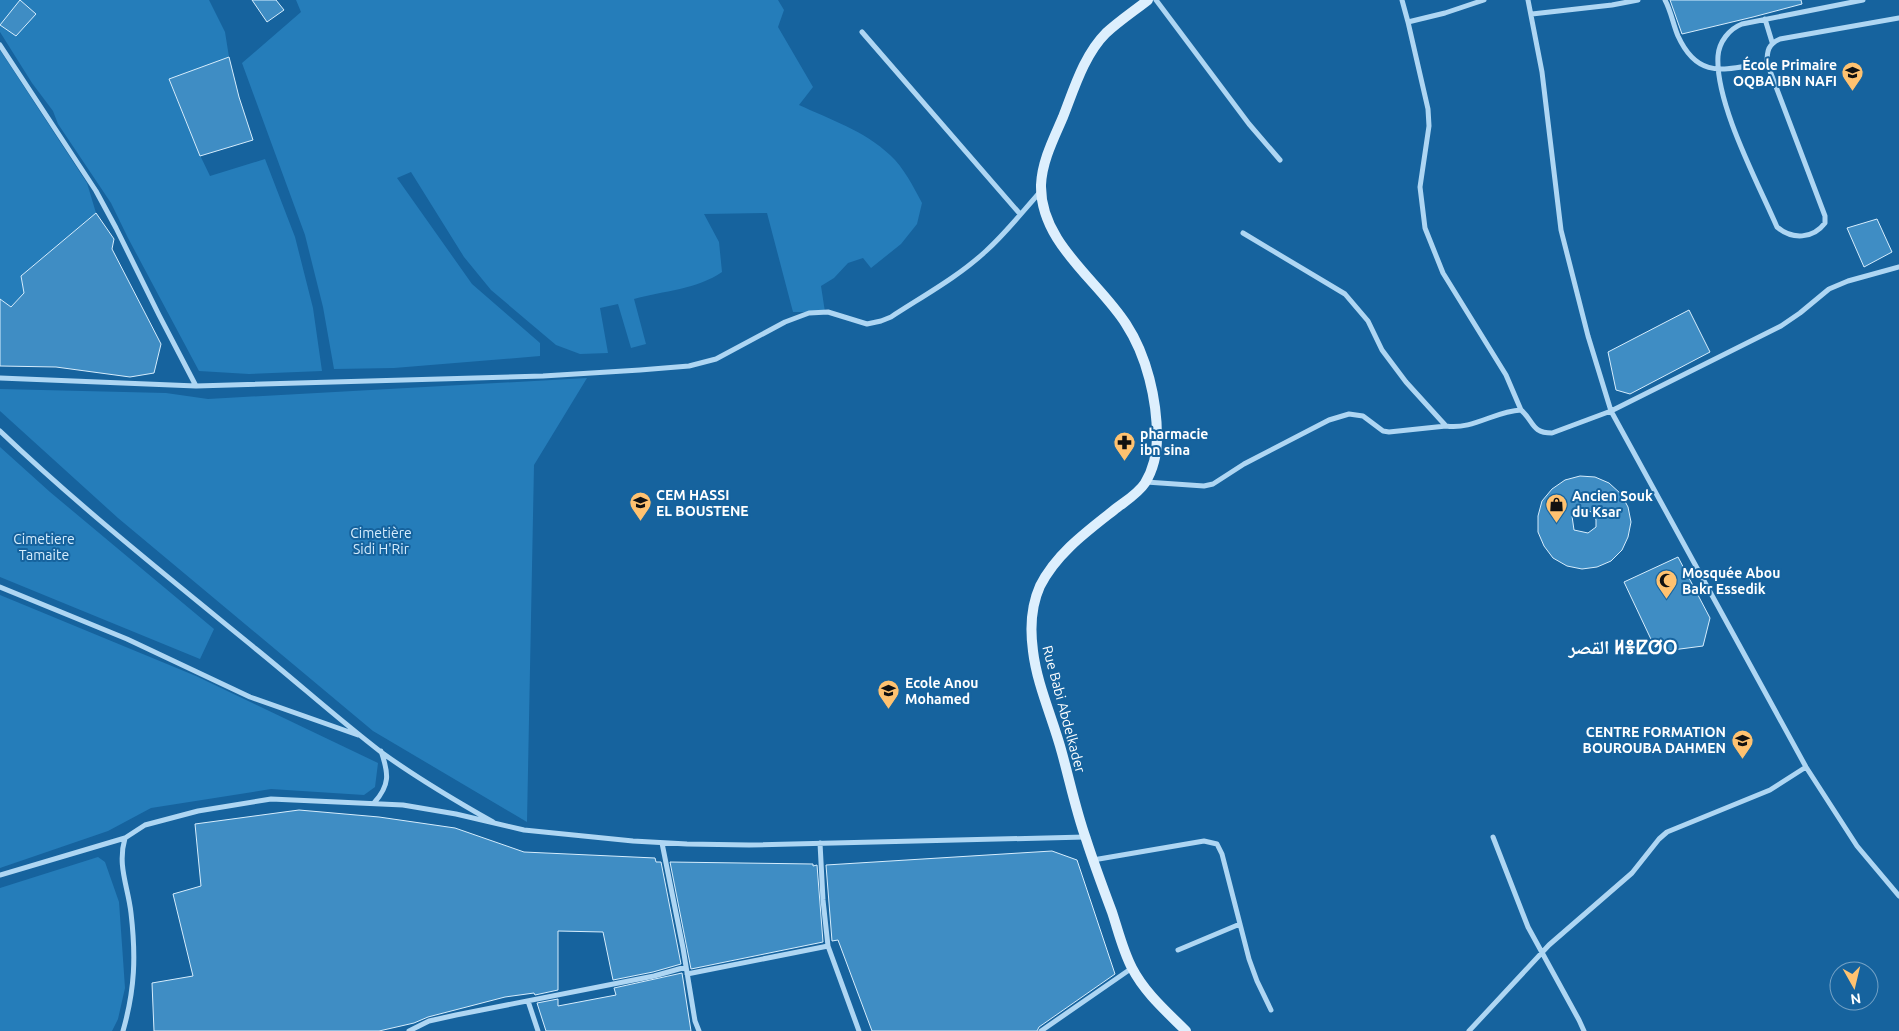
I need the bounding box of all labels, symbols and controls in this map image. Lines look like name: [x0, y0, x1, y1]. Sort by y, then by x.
place label: École Primaire OQBA IBN NAFI: [1733, 56, 1837, 89]
school or university icon: École Primaire OQBA IBN NAFI: [1841, 61, 1865, 92]
place label: pharmacie ibn sina: [1140, 426, 1208, 458]
pharmacy icon: pharmacie ibn sina: [1112, 430, 1136, 461]
place label: CEM HASSI EL BOUSTENE: [656, 487, 749, 519]
place label: Ancien Souk du Ksar: [1572, 488, 1653, 520]
school or university icon: CEM HASSI EL BOUSTENE: [628, 491, 652, 522]
shop icon: Ancien Souk du Ksar: [1544, 492, 1568, 523]
park label: Cimetière Sidi H'Rir: [350, 525, 412, 557]
park label: Cimetiere Tamaite: [13, 531, 75, 563]
place label: Mosquée Abou Bakr Essedik: [1682, 565, 1780, 597]
mosque icon: Mosquée Abou Bakr Essedik: [1654, 569, 1678, 600]
district label: القصر ⵍⴻⵇⵚⵔ: [1568, 636, 1678, 658]
street label: Rue Babi Abdelkader: [1039, 644, 1089, 775]
place label: Ecole Anou Mohamed: [905, 675, 979, 707]
school or university icon: Ecole Anou Mohamed: [877, 679, 901, 710]
place label: CENTRE FORMATION BOUROUBA DAHMEN: [1583, 724, 1726, 756]
school or university icon: CENTRE FORMATION BOUROUBA DAHMEN: [1730, 728, 1754, 759]
north arrow: [1829, 961, 1879, 1011]
text: N: [1850, 990, 1862, 1008]

